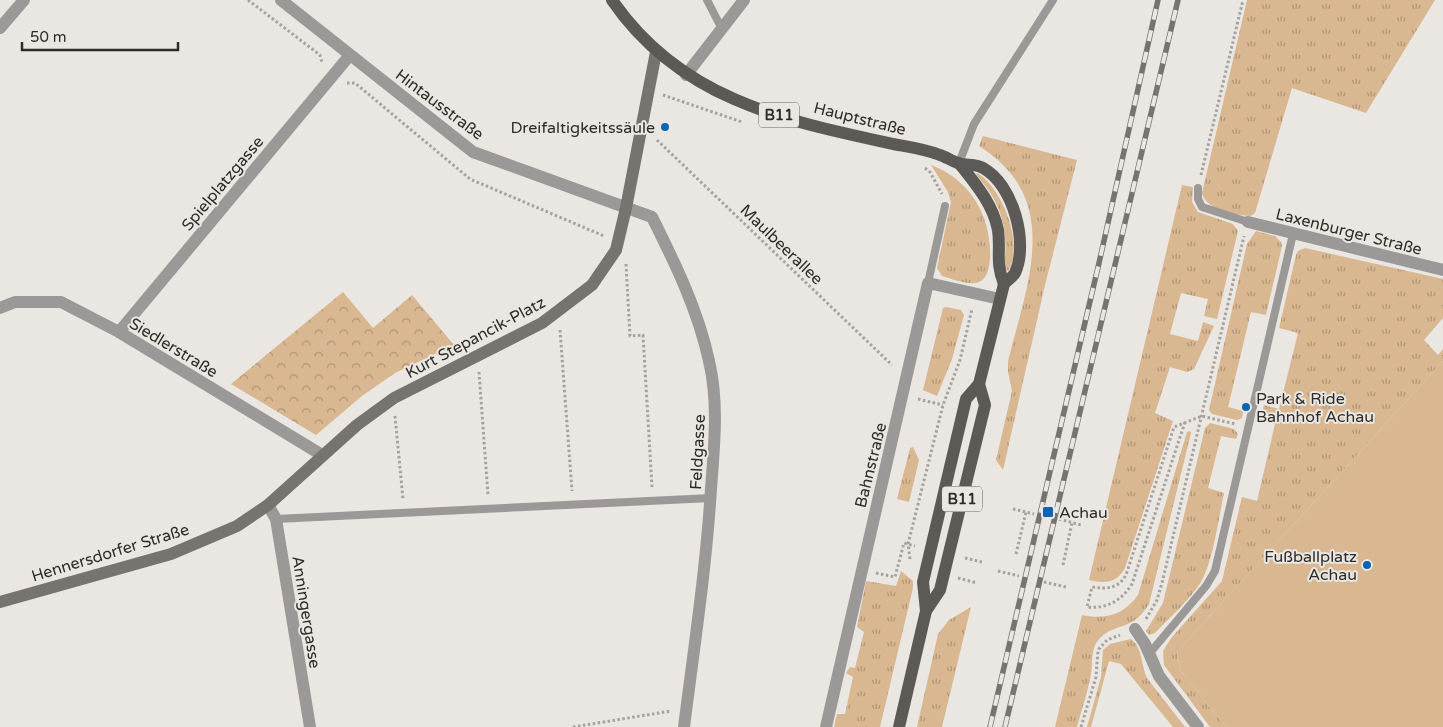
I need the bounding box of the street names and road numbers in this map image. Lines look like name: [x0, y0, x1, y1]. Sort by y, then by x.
street label: Hintausstraße: [391, 65, 488, 145]
street label: Hauptstraße: [811, 98, 908, 140]
road number: B11: [759, 102, 799, 128]
street label: Spielplatzgasse: [177, 132, 268, 235]
street label: Maulbeerallee: [736, 200, 827, 289]
street label: Laxenburger Straße: [1273, 204, 1424, 260]
street label: Kurt Stepancik-Platz: [402, 293, 549, 383]
street label: Siedlerstraße: [126, 314, 221, 382]
street label: Feldgasse: [686, 414, 710, 490]
street label: Bahnstraße: [851, 421, 891, 510]
road number: B11: [942, 486, 982, 512]
street label: Hennersdorfer Straße: [29, 519, 192, 586]
street label: Anningergasse: [287, 554, 325, 670]

